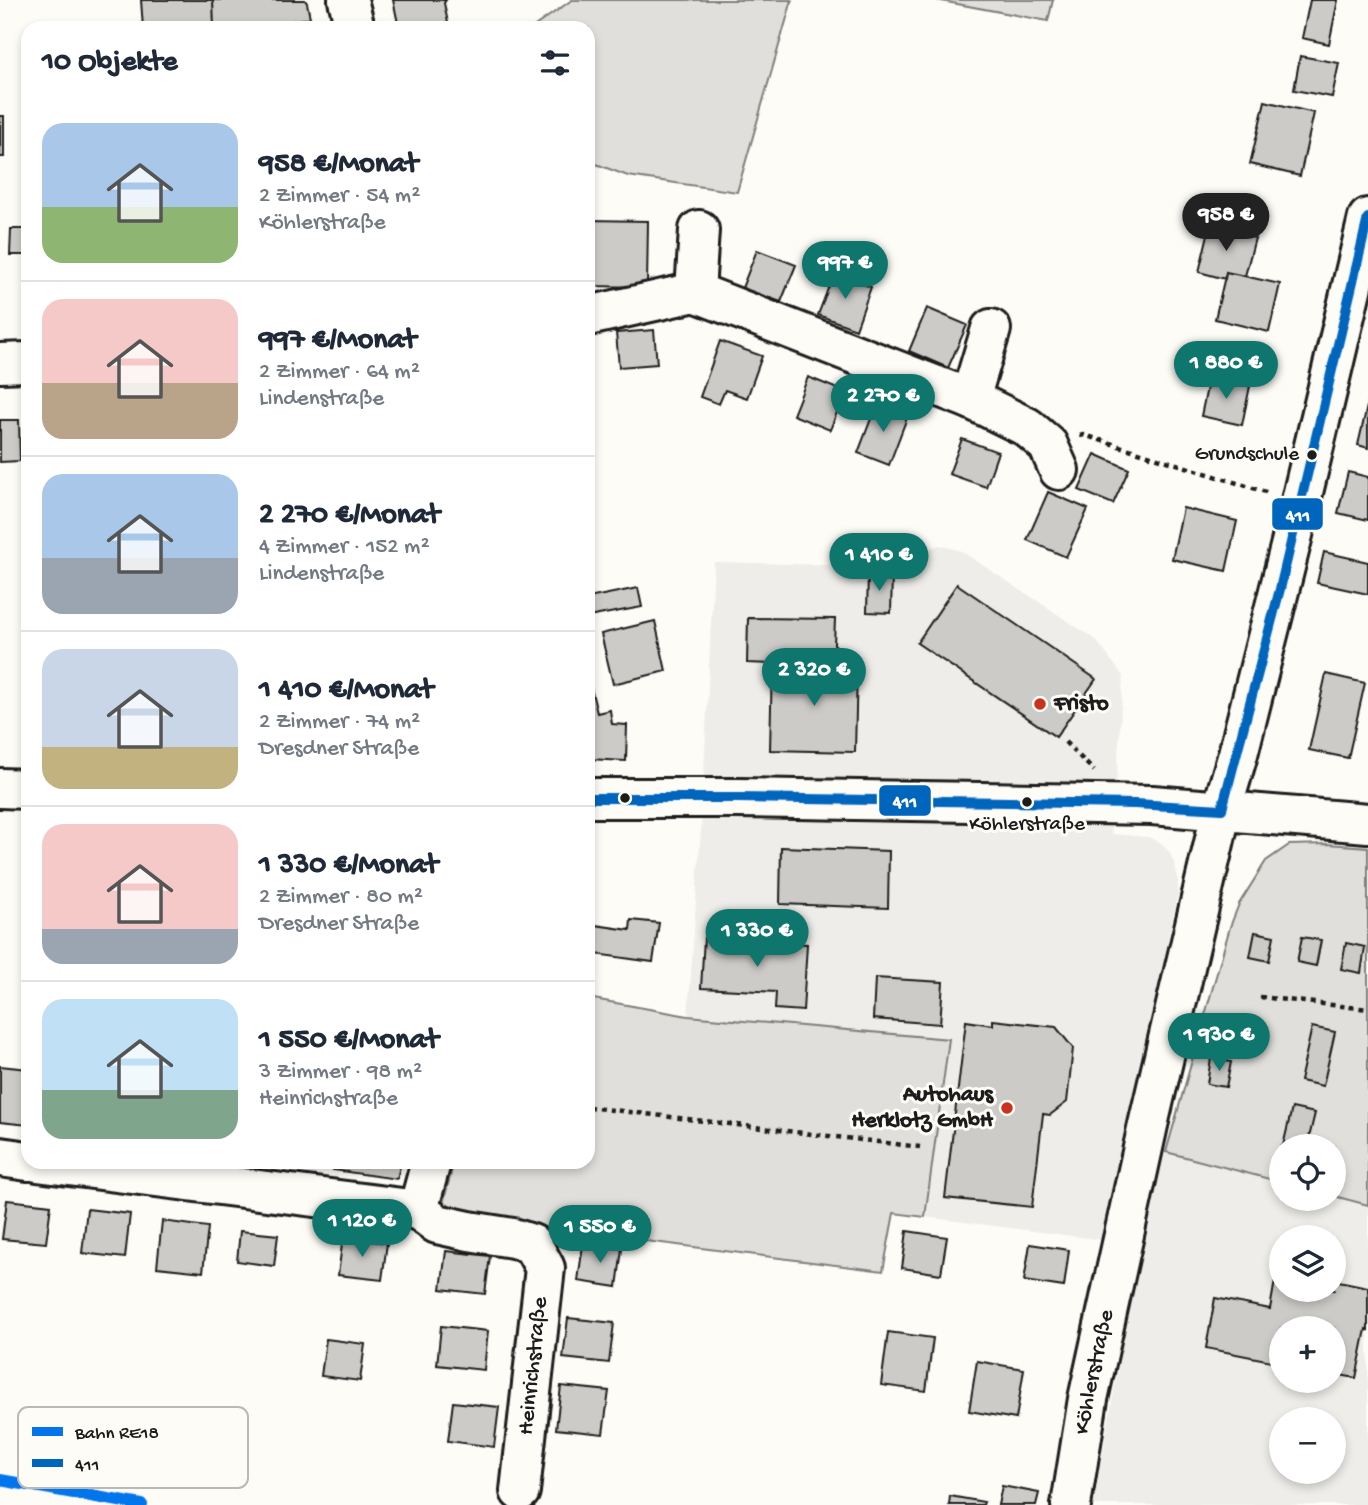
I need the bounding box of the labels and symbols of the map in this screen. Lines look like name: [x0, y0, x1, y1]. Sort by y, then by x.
pin: 958 €: [1177, 194, 1275, 253]
pin: 997 €: [796, 242, 894, 301]
pin: 1 880 €: [1161, 342, 1291, 401]
pin: 2 270 €: [818, 374, 948, 434]
place label: Grundschule: [1195, 443, 1300, 468]
marker: Grundschule: [1305, 448, 1319, 462]
line badge: 411: [1271, 497, 1324, 531]
text: 411: [1285, 506, 1310, 529]
pin: 1 410 €: [814, 534, 944, 593]
pin: 2 320 €: [749, 648, 879, 708]
place label: Fristo: [1053, 691, 1109, 718]
marker: Fristo: [1032, 696, 1048, 712]
line badge: 411: [878, 784, 932, 817]
unlabelled marker: [618, 791, 632, 805]
text: 411: [892, 792, 917, 815]
marker: Köhlerstraße: [1020, 795, 1034, 809]
place label: Köhlerstraße: [969, 813, 1086, 838]
pin: 1 330 €: [692, 909, 822, 969]
pin: 1 930 €: [1154, 1014, 1284, 1073]
place label: Autohaus Herklotz GmbH: [852, 1082, 995, 1135]
marker: Autohaus Herklotz GmbH: [999, 1100, 1015, 1116]
pin: 1 120 €: [297, 1200, 427, 1259]
pin: 1 550 €: [535, 1206, 665, 1265]
street label: Heinrichstraße: [513, 1294, 555, 1436]
street label: Köhlerstraße: [1069, 1306, 1121, 1436]
legend: [18, 1407, 248, 1488]
text: Bahn RE18: [74, 1423, 159, 1446]
text: 411: [75, 1455, 99, 1478]

